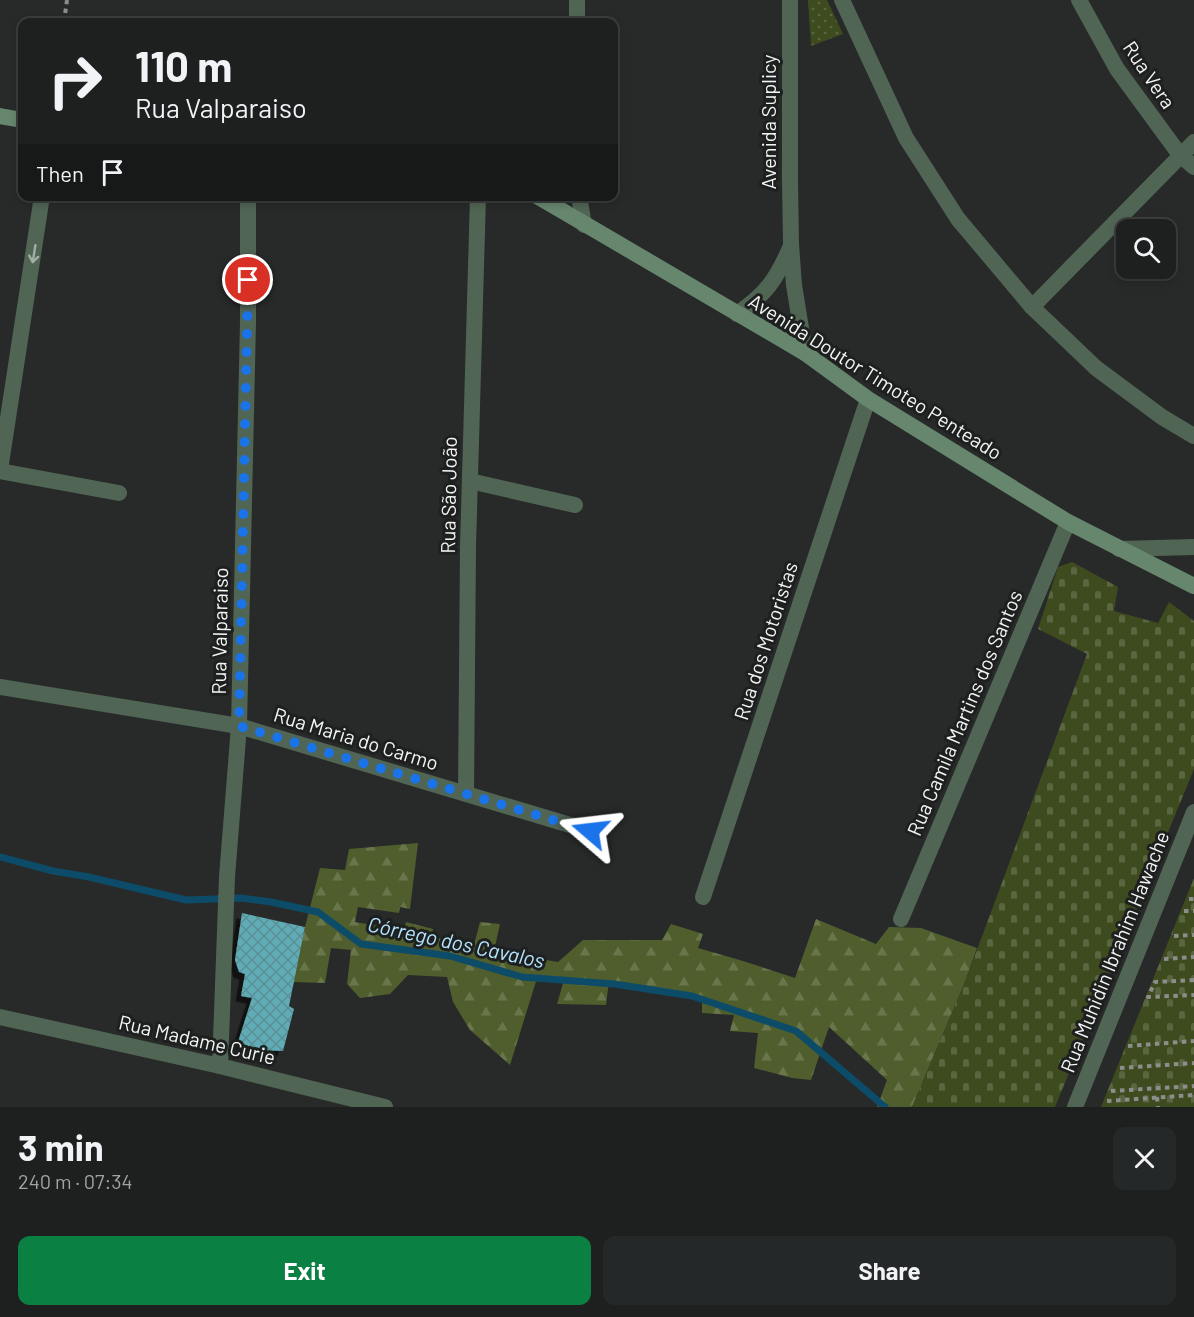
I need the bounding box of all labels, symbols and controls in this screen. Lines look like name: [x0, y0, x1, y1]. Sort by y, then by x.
street label: Rua Vera: [1119, 36, 1181, 113]
text: 110 m: [135, 40, 232, 90]
icon: right: [36, 42, 114, 120]
street label: Avenida Suplicy: [756, 54, 780, 190]
text: Rua Valparaiso: [135, 91, 307, 123]
icon: arrive: [96, 156, 129, 189]
text: Then: [36, 160, 84, 186]
map controls: [1116, 219, 1176, 279]
button: search: [1116, 219, 1176, 279]
one-way arrow: [28, 244, 39, 264]
pin: [222, 254, 273, 305]
icon: arrive: [231, 263, 264, 296]
street label: Avenida Doutor Timoteo Penteado: [745, 288, 1007, 464]
street label: Rua São João: [435, 436, 461, 554]
street label: Rua dos Motoristas: [728, 559, 802, 723]
street label: Rua Valparaiso: [206, 567, 232, 695]
street label: Rua Camila Martins dos Santos: [901, 586, 1027, 839]
street label: Rua Maria do Carmo: [271, 702, 442, 775]
position arrow: [558, 799, 622, 863]
street label: Rua Muhidin Ibrahim Hawache: [1055, 827, 1174, 1076]
water label: Córrego dos Cavalos: [366, 911, 547, 973]
street label: Rua Madame Curie: [117, 1009, 278, 1069]
text: 3 min: [18, 1125, 104, 1168]
button: close: [1113, 1127, 1176, 1190]
text: 240 m · 07:34: [18, 1169, 133, 1193]
button: Exit: [18, 1236, 591, 1305]
button: Share: [603, 1236, 1176, 1305]

